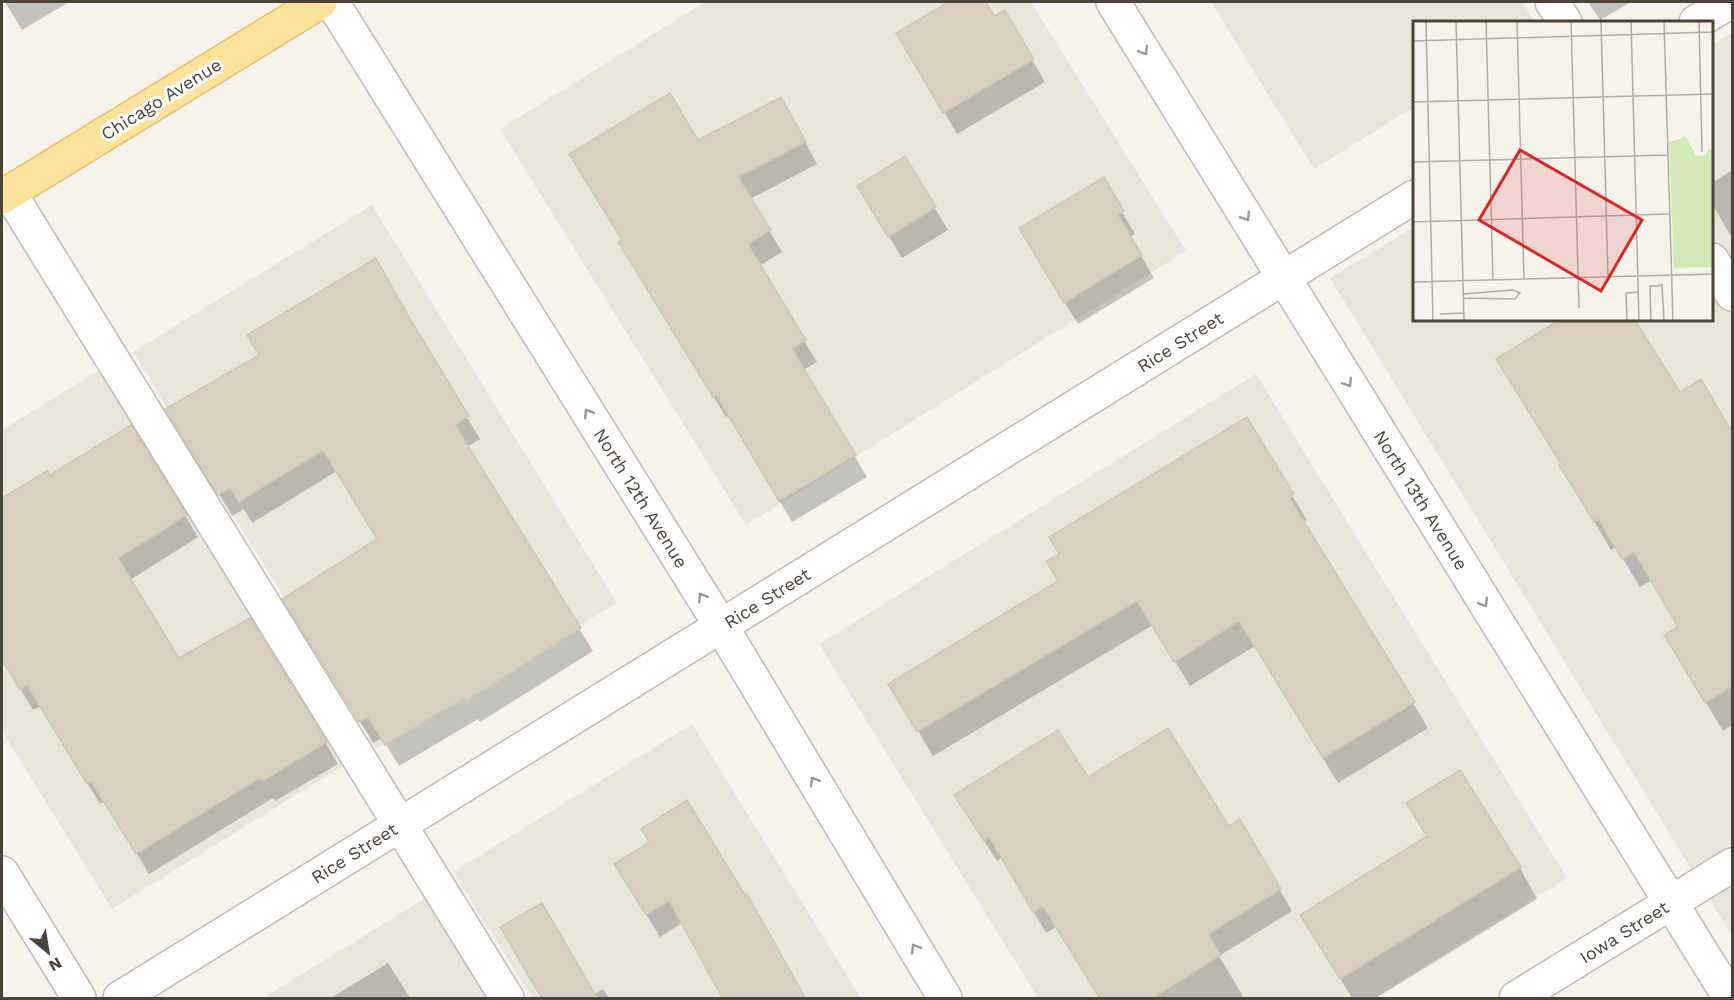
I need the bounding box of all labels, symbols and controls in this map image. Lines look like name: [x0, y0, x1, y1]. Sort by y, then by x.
inset map: [1413, 21, 1713, 321]
one-way arrow: [1136, 45, 1148, 55]
street label: Chicago Avenue: [97, 54, 225, 144]
one-way arrow: [1238, 211, 1250, 221]
street label: Rice Street: [1133, 307, 1227, 377]
one-way arrow: [1341, 377, 1353, 387]
one-way arrow: [584, 409, 596, 419]
street label: North 12th Avenue: [590, 424, 692, 572]
street label: North 13th Avenue: [1370, 426, 1472, 574]
street label: Rice Street: [720, 563, 814, 633]
one-way arrow: [699, 592, 710, 603]
one-way arrow: [1477, 597, 1489, 607]
one-way arrow: [810, 777, 821, 787]
street label: Rice Street: [307, 818, 401, 888]
street label: Iowa Street: [1576, 896, 1673, 968]
north arrow: [18, 922, 78, 982]
one-way arrow: [910, 944, 922, 954]
text: N: [45, 953, 65, 976]

